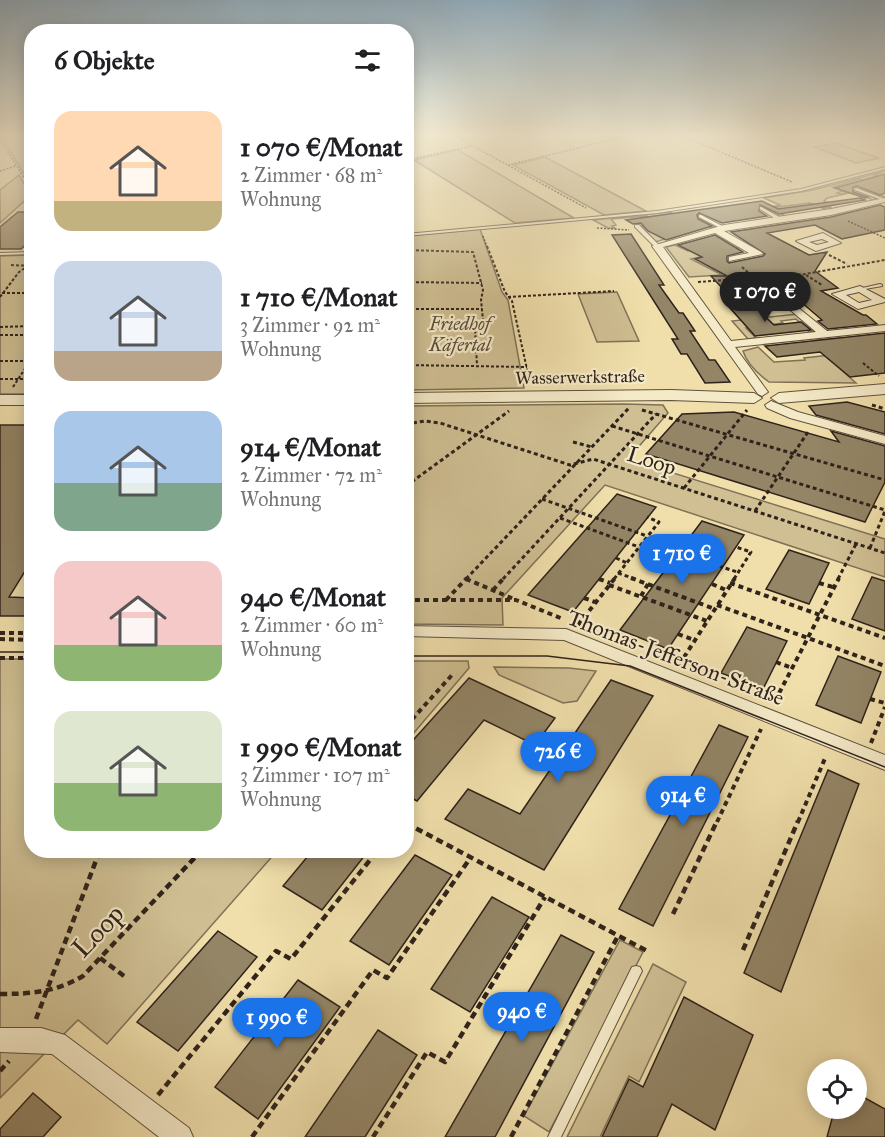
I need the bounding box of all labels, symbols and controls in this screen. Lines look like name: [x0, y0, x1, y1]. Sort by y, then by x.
text: 6 Objekte: [54, 44, 154, 76]
icon: filters: [351, 44, 384, 77]
text: 1 070 €/Monat: [240, 131, 402, 163]
icon: home: [102, 135, 174, 207]
text: 2 Zimmer · 68 m²: [240, 163, 382, 187]
text: Wohnung: [240, 187, 321, 211]
pin: 1 070 €: [710, 272, 820, 323]
text: 1 070 €: [734, 279, 796, 303]
text: 1 710 €/Monat: [240, 281, 397, 313]
icon: home: [102, 285, 174, 357]
text: 3 Zimmer · 92 m²: [240, 313, 380, 337]
park label: Friedhof Käfertal: [428, 313, 496, 356]
text: Wohnung: [240, 337, 321, 361]
street label: Wasserwerkstraße: [515, 365, 645, 389]
text: 914 €/Monat: [240, 431, 381, 463]
icon: home: [102, 435, 174, 507]
street label: Loop: [624, 440, 680, 481]
text: 2 Zimmer · 72 m²: [240, 463, 382, 487]
text: Wohnung: [240, 487, 321, 511]
pin: 1 710 €: [627, 534, 737, 585]
text: 1 710 €: [653, 541, 711, 565]
text: 940 €/Monat: [240, 581, 386, 613]
icon: home: [102, 585, 174, 657]
street label: Thomas-Jefferson-Straße: [564, 604, 788, 711]
text: 2 Zimmer · 60 m²: [240, 613, 383, 637]
text: Wohnung: [240, 637, 321, 661]
text: 1 990 €/Monat: [240, 731, 401, 763]
pin: 726 €: [516, 732, 600, 783]
icon: home: [102, 735, 174, 807]
text: 726 €: [534, 739, 582, 763]
text: 3 Zimmer · 107 m²: [240, 763, 390, 787]
pin: 914 €: [641, 776, 725, 827]
text: 914 €: [660, 783, 706, 807]
text: Wohnung: [240, 787, 321, 811]
street label: Loop: [65, 897, 131, 964]
pin: 940 €: [480, 992, 564, 1043]
pin: 1 990 €: [222, 998, 332, 1049]
text: 940 €: [497, 999, 547, 1023]
text: 1 990 €: [246, 1005, 308, 1029]
map controls: [807, 1059, 867, 1119]
button: locate: [807, 1059, 867, 1119]

